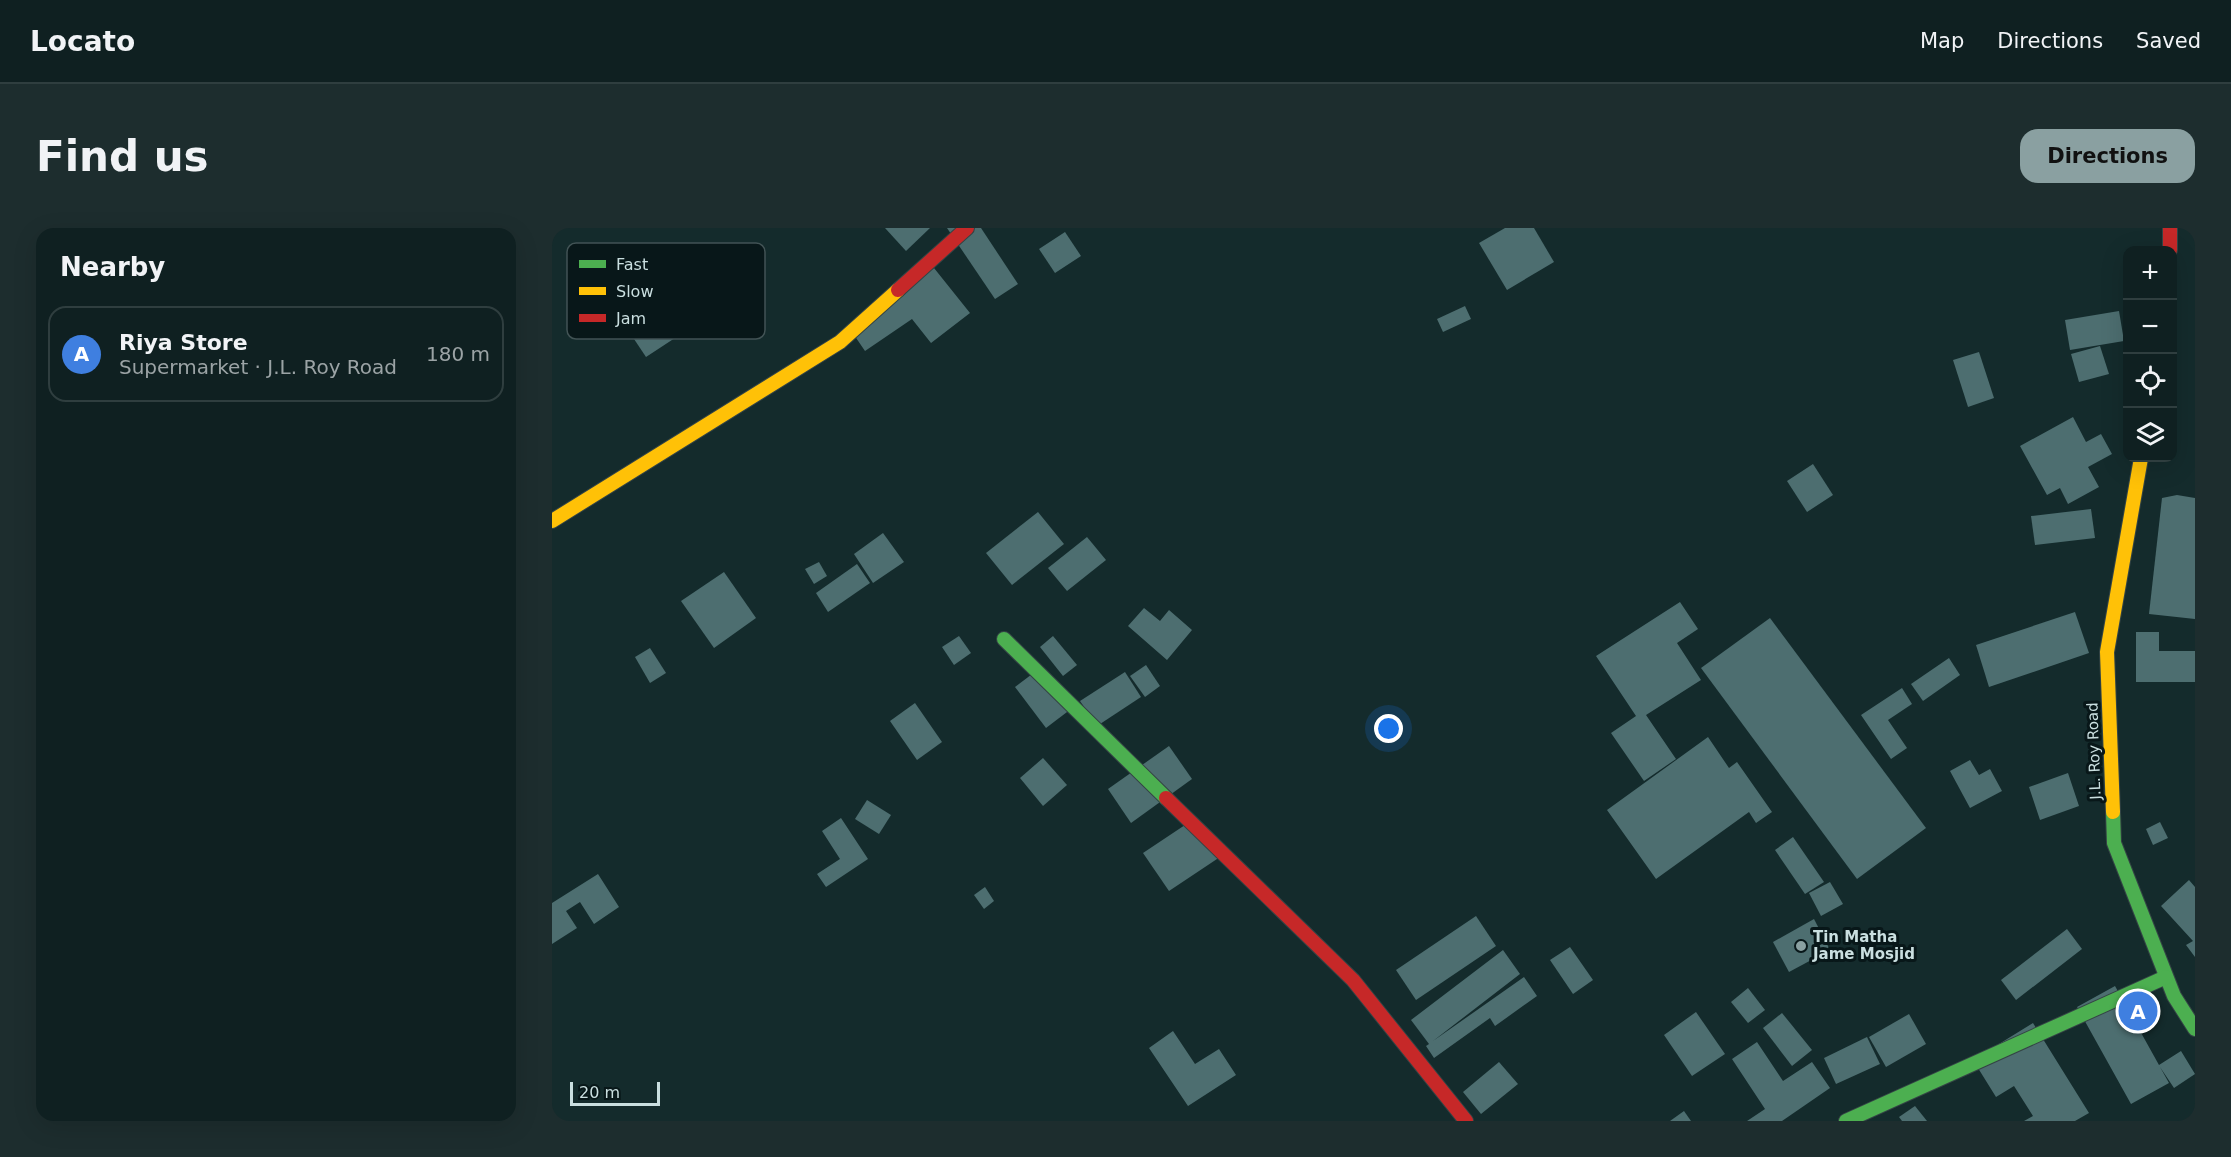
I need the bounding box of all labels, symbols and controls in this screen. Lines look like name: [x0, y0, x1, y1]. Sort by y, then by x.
text: Locato: [30, 25, 135, 58]
text: Map: [1920, 29, 1964, 53]
text: Directions: [1997, 29, 2103, 53]
text: Saved: [2136, 29, 2201, 53]
button: Directions: [2020, 129, 2195, 183]
text: Find us: [36, 132, 209, 181]
legend: [567, 243, 765, 339]
map controls: [2123, 246, 2177, 462]
button: +: [2123, 246, 2177, 300]
text: Nearby: [60, 252, 165, 282]
text: Fast: [616, 255, 648, 274]
text: Slow: [616, 282, 653, 301]
button: −: [2123, 300, 2177, 354]
text: Jam: [615, 309, 646, 328]
text: Riya Store: [119, 330, 248, 355]
text: A: [74, 342, 89, 366]
text: 180 m: [426, 342, 490, 366]
button: locate: [2123, 354, 2177, 408]
text: Supermarket · J.L. Roy Road: [119, 355, 397, 379]
button: layers: [2123, 408, 2177, 462]
street label: J.L. Roy Road: [2083, 702, 2105, 801]
your location: [1374, 714, 1403, 743]
place label: Tin Matha Jame Mosjid: [1812, 928, 1915, 963]
marker: Tin Matha Jame Mosjid: [1794, 939, 1808, 953]
pin: A: [2118, 988, 2158, 1034]
scale bar: [570, 1079, 660, 1106]
text: 20 m: [579, 1083, 620, 1102]

